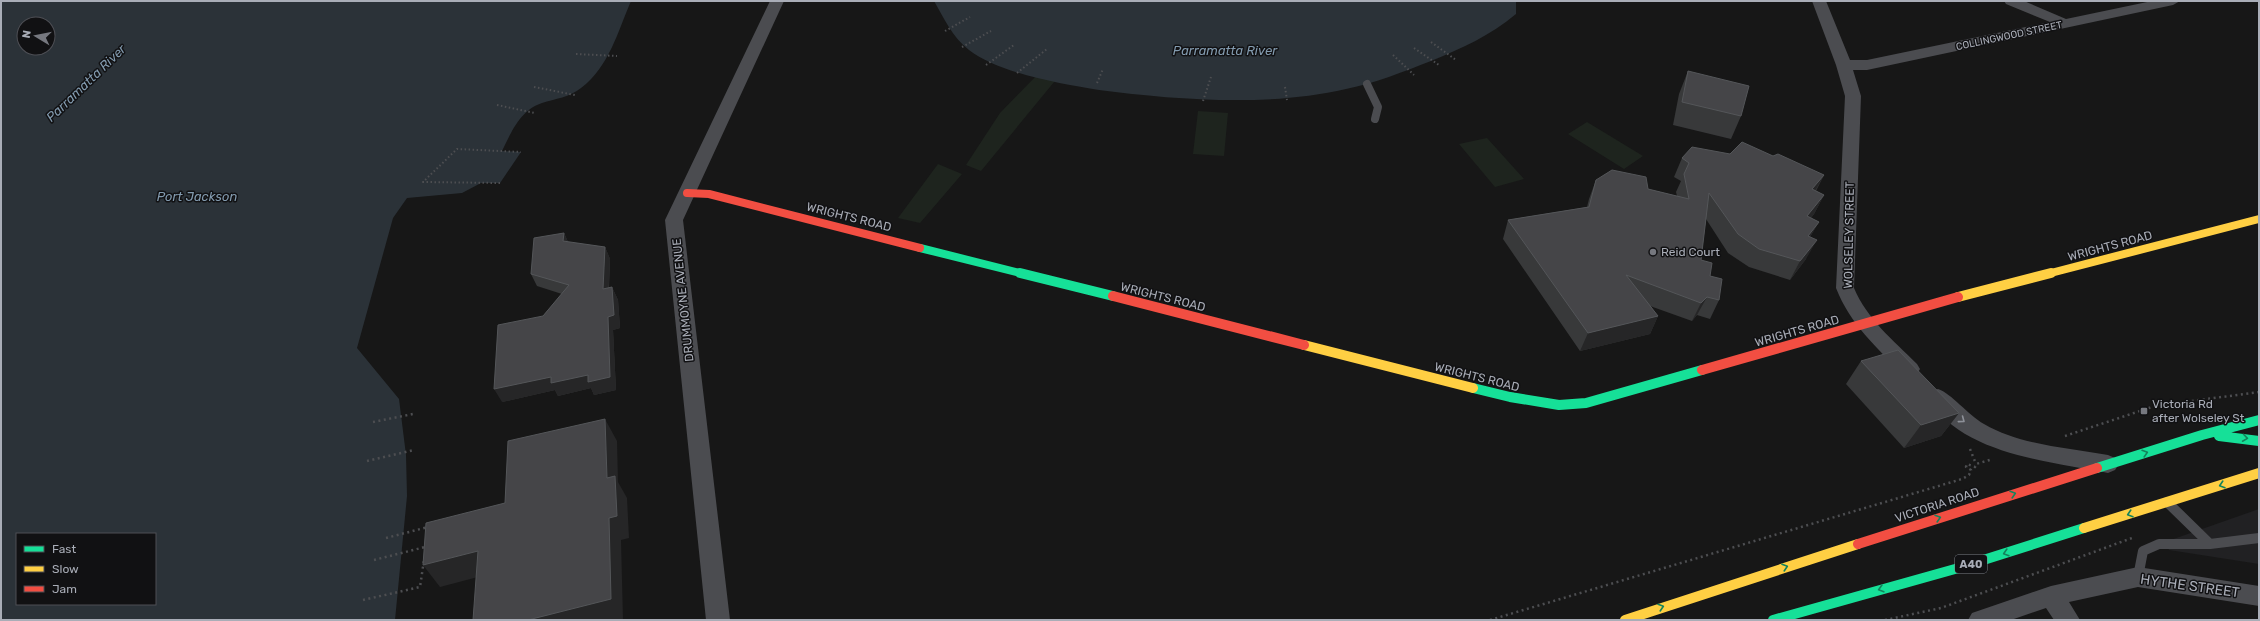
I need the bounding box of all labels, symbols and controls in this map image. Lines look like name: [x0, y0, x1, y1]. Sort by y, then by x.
north arrow: [16, 16, 56, 56]
street label: COLLINGWOOD STREET: [1955, 19, 2063, 53]
text: N: [20, 29, 34, 39]
water label: Parramatta River: [43, 41, 130, 125]
water label: Parramatta River: [1173, 43, 1278, 58]
street label: WOLSELEY STREET: [1841, 181, 1857, 289]
water label: Port Jackson: [157, 189, 237, 204]
street label: WRIGHTS ROAD: [805, 200, 893, 234]
street label: WRIGHTS ROAD: [2066, 228, 2154, 264]
street label: DRUMMOYNE AVENUE: [670, 238, 696, 362]
place label: Reid Court: [1661, 245, 1720, 259]
marker: Reid Court: [1648, 247, 1658, 257]
street label: WRIGHTS ROAD: [1119, 280, 1207, 314]
street label: WRIGHTS ROAD: [1753, 312, 1841, 350]
street label: WRIGHTS ROAD: [1433, 360, 1521, 394]
place label: Victoria Rd after Wolseley St: [2152, 397, 2245, 425]
marker: Victoria Rd after Wolseley St: [2139, 406, 2149, 416]
one-way arrow: [1958, 415, 1965, 422]
one-way arrow: [2241, 433, 2248, 442]
one-way arrow: [2141, 449, 2148, 458]
one-way arrow: [2219, 480, 2226, 489]
street label: VICTORIA ROAD: [1893, 485, 1981, 525]
one-way arrow: [2009, 490, 2016, 499]
one-way arrow: [2127, 509, 2134, 518]
one-way arrow: [1934, 514, 1941, 522]
legend: [16, 533, 156, 605]
text: Fast: [52, 542, 76, 556]
one-way arrow: [2003, 548, 2010, 557]
road number: A40: [1955, 555, 1987, 573]
text: Slow: [52, 562, 79, 576]
one-way arrow: [1781, 563, 1788, 572]
street label: HYTHE STREET: [2139, 571, 2241, 601]
text: Jam: [52, 582, 77, 596]
one-way arrow: [1878, 584, 1885, 593]
one-way arrow: [1658, 603, 1665, 612]

